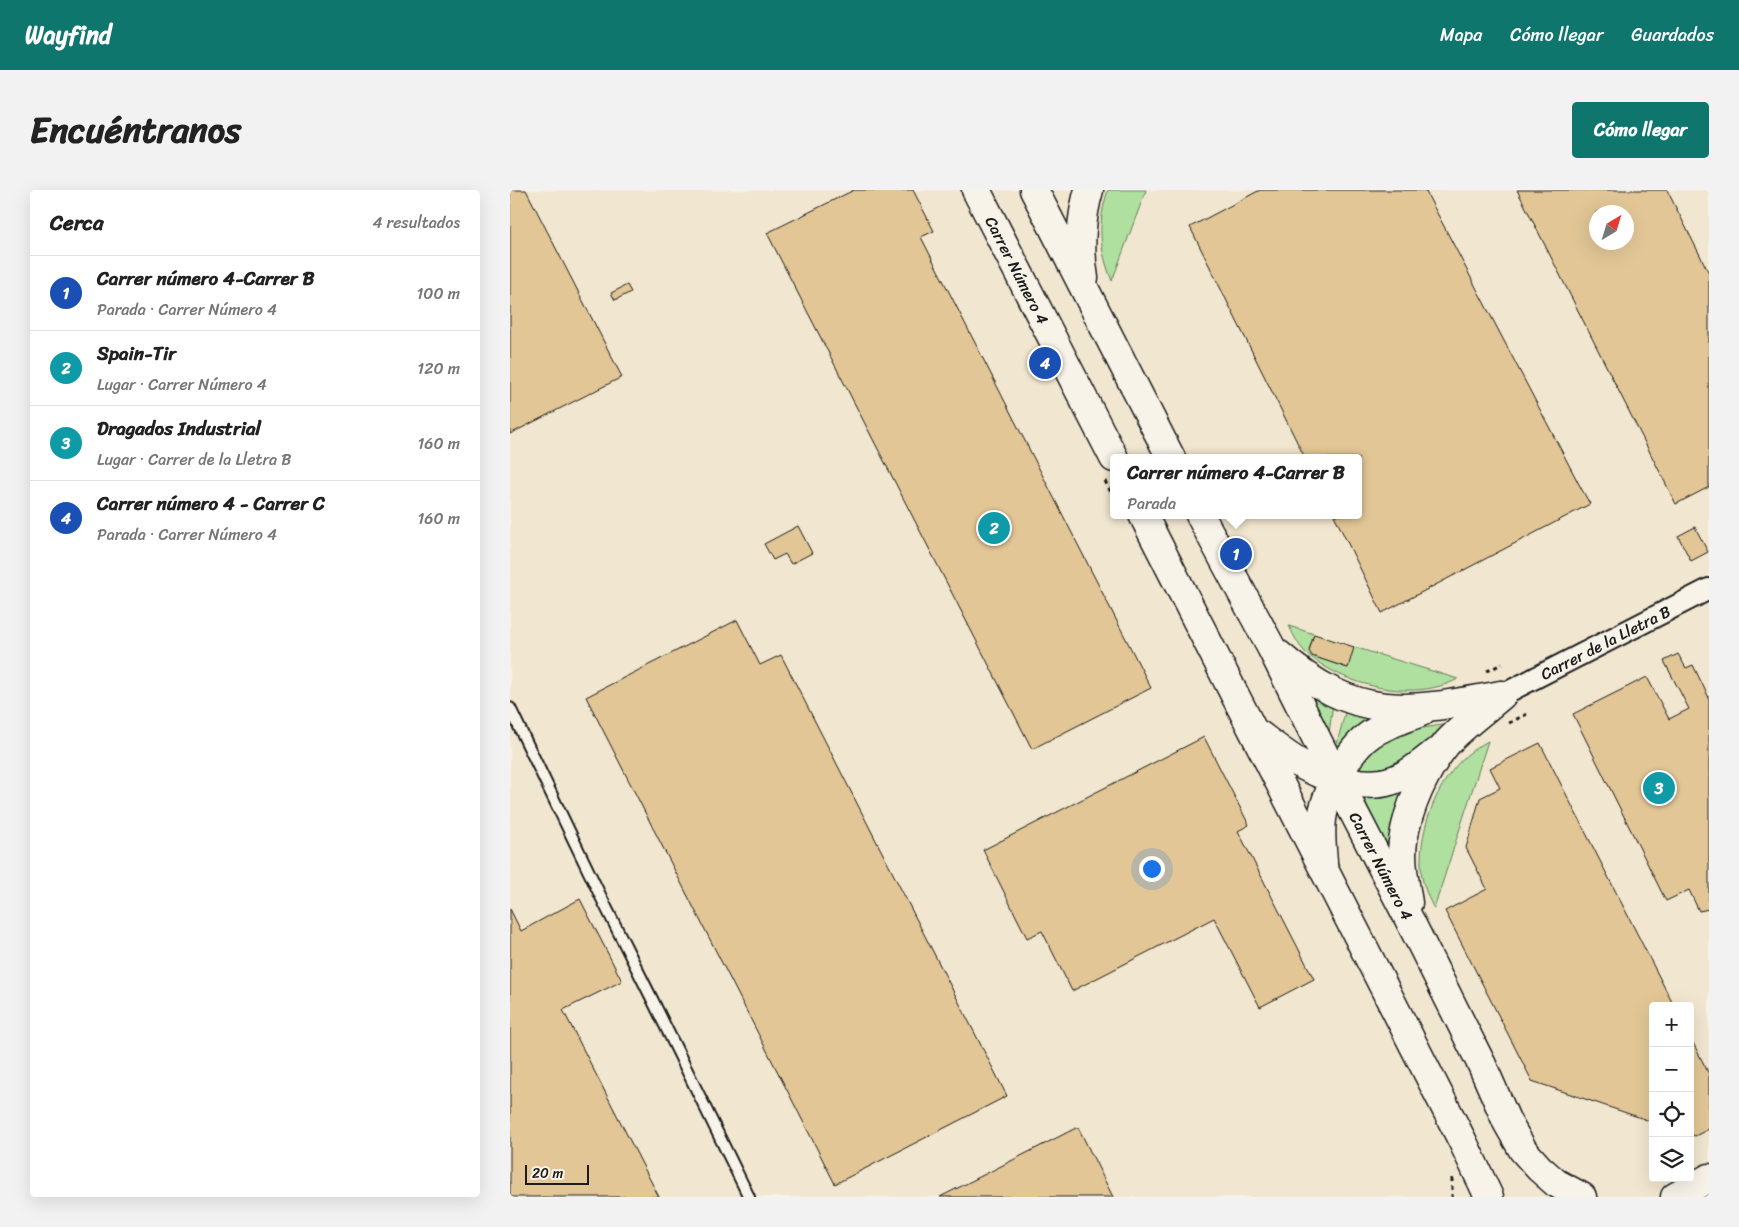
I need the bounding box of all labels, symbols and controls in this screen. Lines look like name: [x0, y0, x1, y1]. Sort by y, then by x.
text: Wayfind: [25, 14, 111, 56]
text: Mapa: [1440, 19, 1482, 51]
text: Cómo llegar: [1510, 19, 1603, 51]
text: Guardados: [1631, 19, 1714, 51]
text: Encuéntranos: [30, 99, 241, 161]
button: Cómo llegar: [1572, 102, 1709, 158]
text: Cerca: [50, 204, 104, 242]
north arrow: [1589, 205, 1634, 250]
text: 4 resultados: [372, 208, 460, 237]
street label: Carrer Número 4: [977, 211, 1057, 330]
text: Carrer número 4-Carrer B: [97, 262, 315, 295]
text: 1: [63, 279, 69, 308]
text: 100 m: [416, 279, 460, 308]
text: Parada · Carrer Número 4: [97, 295, 277, 324]
text: Spain-Tir: [97, 337, 176, 370]
pin: 4: [1029, 344, 1061, 382]
text: 2: [61, 354, 71, 383]
text: 120 m: [417, 354, 460, 383]
text: Lugar · Carrer Número 4: [97, 370, 267, 399]
text: Dragados Industrial: [97, 412, 261, 445]
text: 3: [62, 429, 70, 458]
text: 160 m: [417, 429, 460, 458]
text: Lugar · Carrer de la Lletra B: [97, 445, 291, 474]
popup: [1110, 454, 1362, 519]
text: Carrer número 4-Carrer B: [1127, 456, 1345, 489]
text: Carrer número 4 - Carrer C: [97, 487, 325, 520]
text: Parada: [1127, 489, 1176, 518]
text: 4: [61, 504, 71, 533]
text: 160 m: [417, 504, 460, 533]
pin: 2: [978, 509, 1010, 547]
text: Parada · Carrer Número 4: [97, 520, 277, 549]
pin: 1: [1220, 535, 1252, 573]
street label: Carrer de la Lletra B: [1535, 597, 1676, 688]
pin: 3: [1643, 769, 1675, 807]
street label: Carrer Número 4: [1341, 807, 1421, 925]
your location: [1139, 856, 1165, 882]
map controls: [1649, 1002, 1694, 1182]
button: +: [1649, 1002, 1694, 1047]
button: −: [1649, 1047, 1694, 1092]
button: locate: [1649, 1092, 1694, 1137]
button: layers: [1649, 1137, 1694, 1182]
text: 20 m: [532, 1161, 563, 1186]
scale bar: [525, 1162, 589, 1185]

